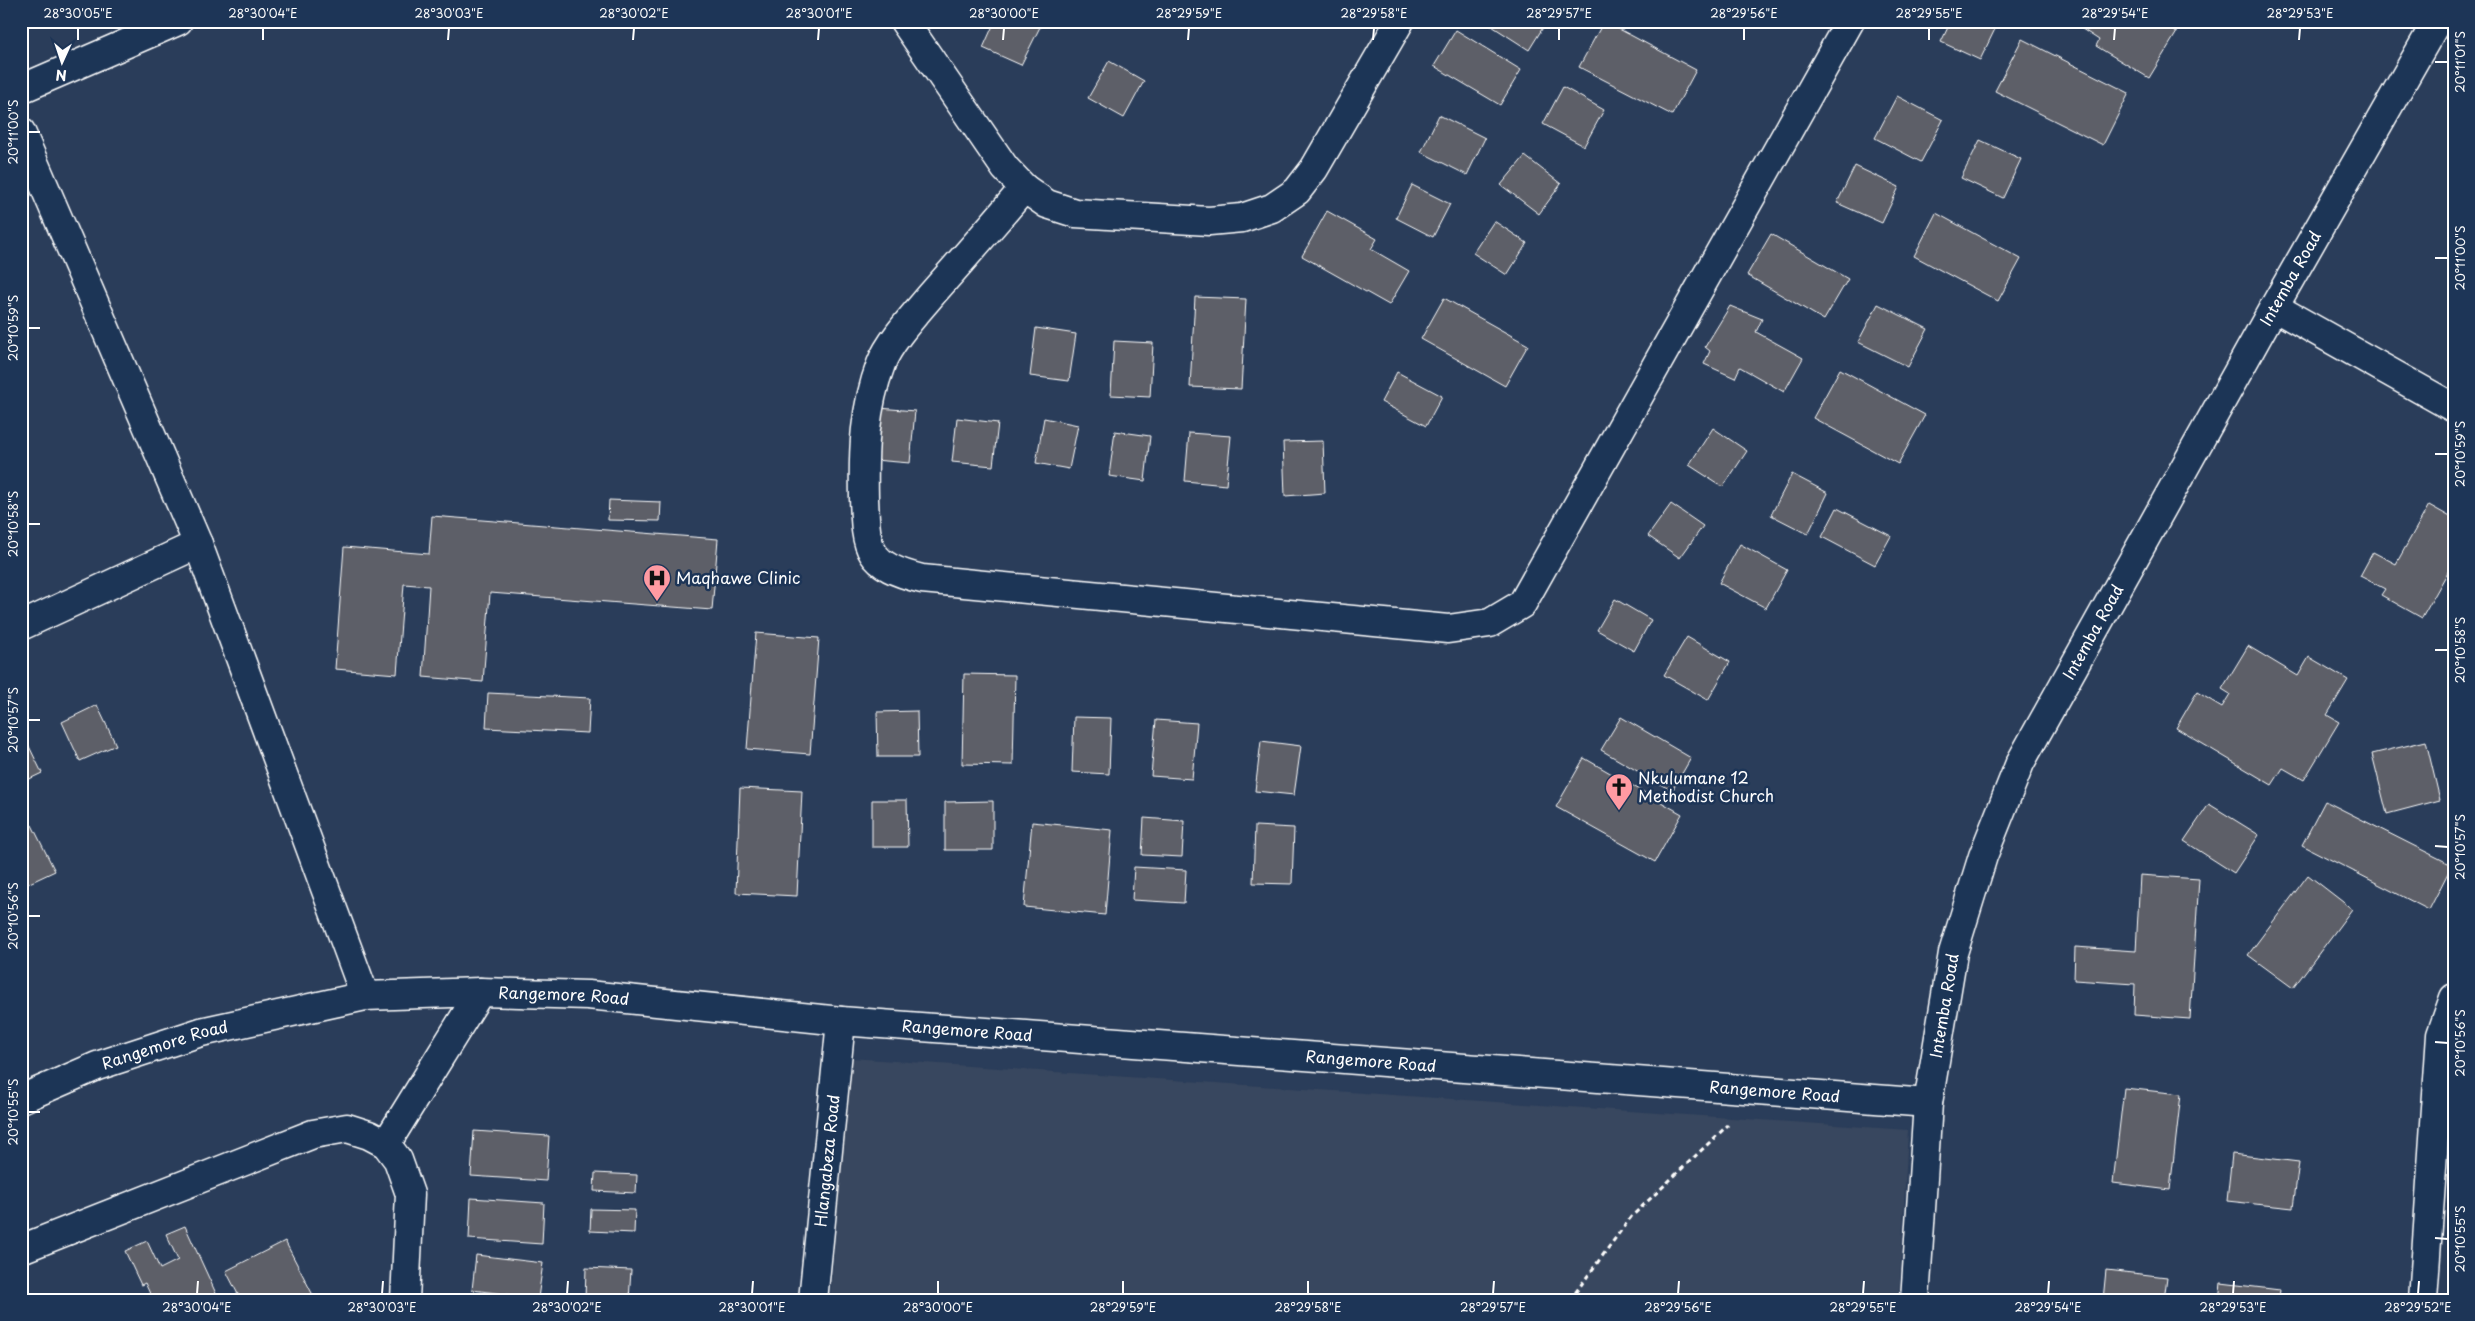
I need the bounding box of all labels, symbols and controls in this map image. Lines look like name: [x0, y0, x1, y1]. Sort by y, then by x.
text: 28°30'05"E: [43, 4, 113, 22]
text: 28°30'04"E: [228, 4, 298, 22]
text: 28°30'03"E: [415, 4, 484, 22]
text: 28°30'02"E: [599, 4, 669, 22]
text: 28°30'01"E: [786, 4, 852, 22]
text: 28°30'00"E: [969, 4, 1039, 22]
text: 28°29'59"E: [1156, 4, 1222, 22]
text: 28°29'58"E: [1341, 4, 1407, 22]
text: 28°29'57"E: [1526, 4, 1592, 22]
text: 28°29'56"E: [1710, 4, 1778, 22]
text: 28°29'55"E: [1895, 4, 1963, 22]
text: 28°29'54"E: [2081, 4, 2149, 22]
text: 28°29'53"E: [2267, 4, 2333, 22]
text: 20°11'01"S: [2451, 31, 2469, 93]
north arrow: [38, 38, 88, 88]
text: N: [55, 65, 67, 86]
text: 20°11'00"S: [4, 100, 22, 164]
street label: Intemba Road: [2253, 226, 2326, 330]
text: 20°11'00"S: [2451, 226, 2469, 290]
text: 20°10'59"S: [4, 295, 22, 361]
text: 20°10'59"S: [2451, 421, 2469, 487]
text: 20°10'58"S: [4, 491, 22, 557]
hospital icon: Maqhawe Clinic: [642, 563, 672, 602]
place label: Maqhawe Clinic: [676, 565, 800, 589]
street label: Intemba Road: [2056, 579, 2128, 684]
text: 20°10'58"S: [2451, 617, 2469, 683]
text: 20°10'57"S: [4, 687, 22, 753]
place label: Nkulumane 12 Methodist Church: [1638, 765, 1774, 807]
church icon: Nkulumane 12 Methodist Church: [1604, 772, 1634, 811]
text: 20°10'57"S: [2451, 814, 2469, 880]
text: 20°10'56"S: [4, 882, 22, 950]
street label: Intemba Road: [1923, 951, 1964, 1060]
street label: Rangemore Road: [498, 980, 630, 1010]
text: 20°10'56"S: [2451, 1009, 2469, 1077]
street label: Rangemore Road: [98, 1013, 230, 1075]
street label: Rangemore Road: [901, 1013, 1033, 1046]
street label: Rangemore Road: [1305, 1043, 1437, 1077]
street label: Rangemore Road: [1708, 1074, 1841, 1107]
text: 20°10'55"S: [4, 1079, 22, 1145]
street label: Hlangabeza Road: [807, 1093, 845, 1228]
text: 20°10'55"S: [2451, 1206, 2469, 1272]
text: 28°30'04"E: [162, 1298, 232, 1316]
text: 28°30'03"E: [348, 1298, 417, 1316]
text: 28°30'02"E: [532, 1298, 602, 1316]
text: 28°30'01"E: [719, 1298, 785, 1316]
text: 28°30'00"E: [903, 1298, 973, 1316]
text: 28°29'59"E: [1090, 1298, 1156, 1316]
text: 28°29'58"E: [1275, 1298, 1341, 1316]
text: 28°29'57"E: [1460, 1298, 1526, 1316]
text: 28°29'56"E: [1644, 1298, 1712, 1316]
text: 28°29'55"E: [1829, 1298, 1897, 1316]
text: 28°29'54"E: [2014, 1298, 2082, 1316]
text: 28°29'53"E: [2200, 1298, 2266, 1316]
text: 28°29'52"E: [2384, 1298, 2452, 1316]

